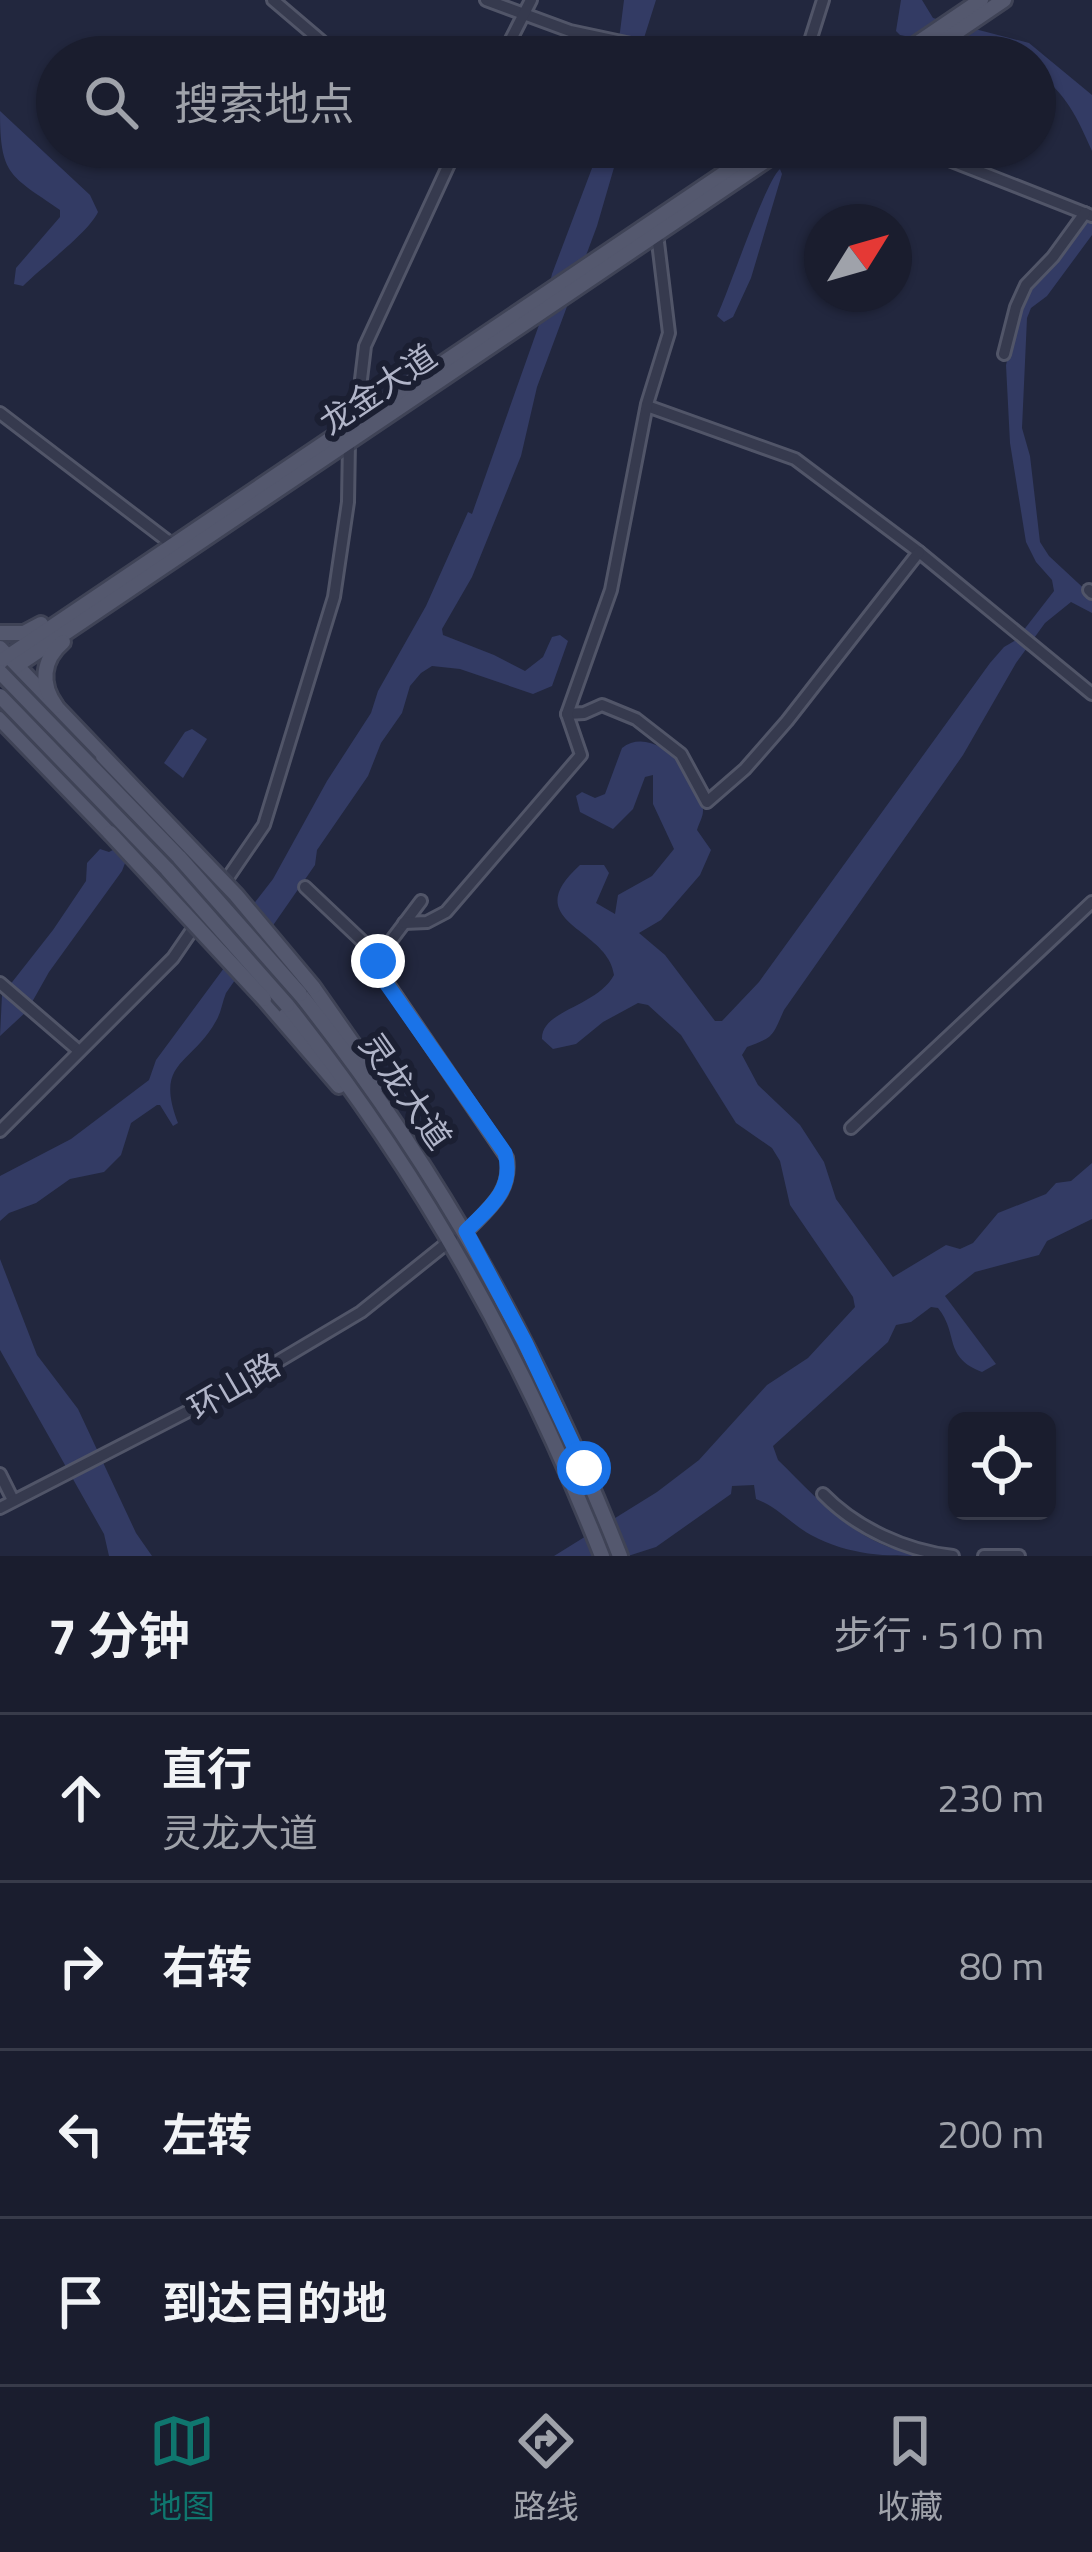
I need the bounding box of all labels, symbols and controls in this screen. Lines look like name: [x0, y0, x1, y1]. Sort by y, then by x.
search box: [36, 36, 1056, 168]
icon: search: [78, 69, 144, 135]
text: 搜索地点: [174, 69, 354, 137]
north arrow: [804, 204, 912, 312]
street label: 龙金大道: [309, 331, 447, 447]
route end: [351, 934, 405, 988]
street label: 灵龙大道: [348, 1023, 464, 1159]
street label: 环山路: [179, 1340, 289, 1432]
map controls: [948, 1412, 1056, 1520]
button: locate: [948, 1412, 1056, 1520]
route start: [557, 1441, 611, 1495]
text: 7 分钟: [48, 1596, 190, 1674]
text: 步行 · 510 m: [834, 1605, 1044, 1664]
text: 直行: [162, 1734, 252, 1802]
icon: ahead: [48, 1765, 114, 1831]
text: 230 m: [937, 1768, 1044, 1827]
text: 灵龙大道: [162, 1803, 318, 1862]
text: 右转: [162, 1932, 252, 2000]
icon: right: [48, 1933, 114, 1999]
text: 80 m: [959, 1936, 1044, 1995]
text: 左转: [162, 2100, 252, 2168]
icon: left: [48, 2101, 114, 2167]
text: 200 m: [937, 2104, 1044, 2163]
text: 到达目的地: [162, 2268, 387, 2336]
icon: arrive: [48, 2269, 114, 2335]
tab: 地图: [149, 2408, 215, 2531]
tab: 路线: [513, 2408, 579, 2531]
tab: 收藏: [877, 2408, 943, 2531]

